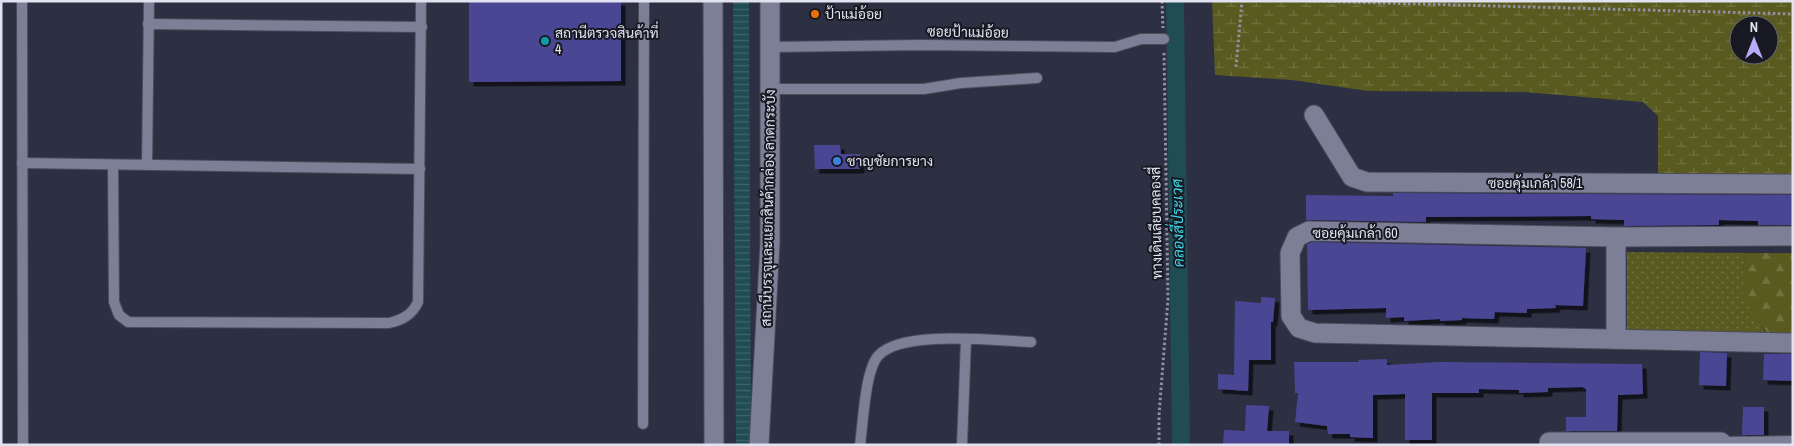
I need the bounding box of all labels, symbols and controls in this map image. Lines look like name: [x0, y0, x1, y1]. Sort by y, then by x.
place label: ป้าแม่อ้อย: [825, 5, 882, 23]
marker: ป้าแม่อ้อย: [809, 8, 821, 20]
north arrow: [1729, 15, 1779, 65]
text: N: [1750, 18, 1758, 36]
place label: สถานีตรวจสินค้าที่ 4: [555, 21, 659, 58]
street label: ซอยป้าแม่อ้อย: [927, 22, 1009, 42]
marker: สถานีตรวจสินค้าที่ 4: [539, 35, 551, 47]
street label: สถานีบรรจุและแยกสินค้ากล่อง ลาดกระบัง: [757, 89, 780, 327]
place label: ชาญชัยการยาง: [847, 152, 933, 170]
marker: ชาญชัยการยาง: [831, 155, 843, 167]
street label: ทางเดินเลียบคลองสี่: [1143, 167, 1166, 280]
street label: ซอยคุ้มเกล้า 58/1: [1488, 174, 1583, 193]
water label: คลองสี่ประเวศ: [1162, 178, 1189, 268]
street label: ซอยคุ้มเกล้า 60: [1312, 224, 1398, 243]

